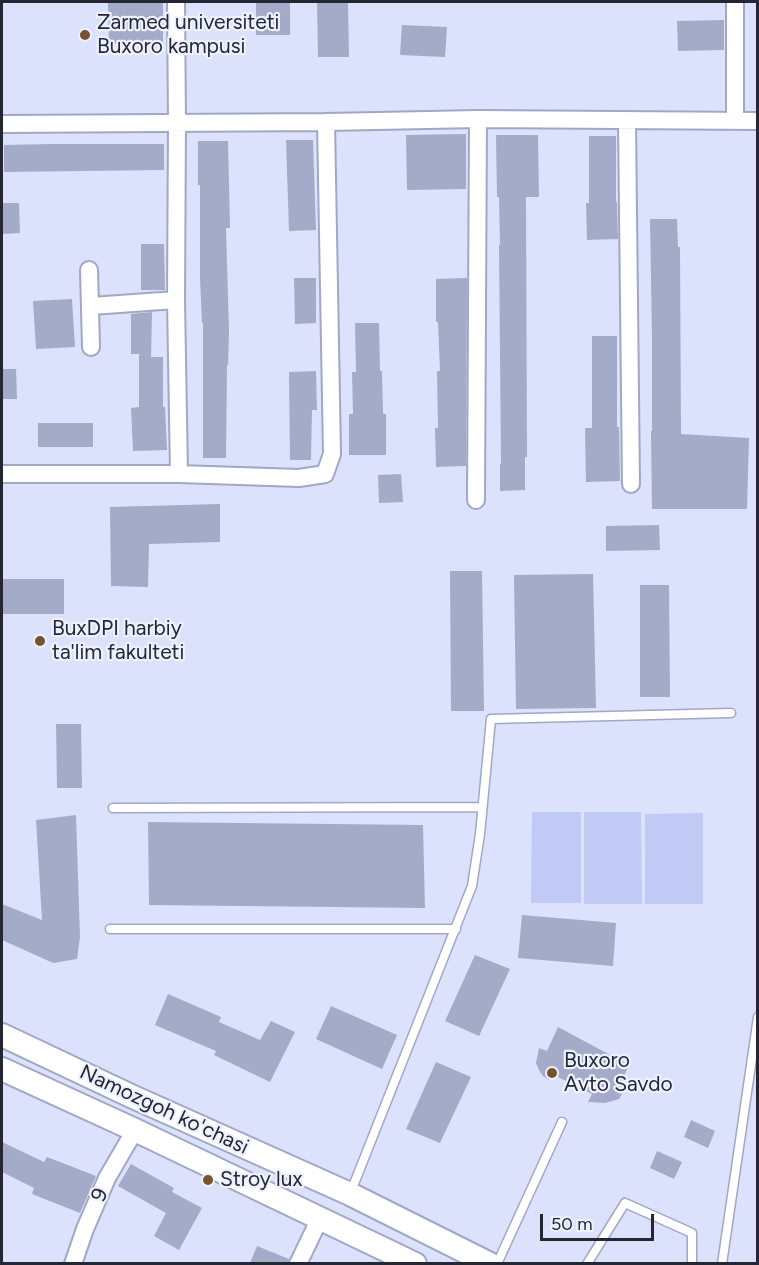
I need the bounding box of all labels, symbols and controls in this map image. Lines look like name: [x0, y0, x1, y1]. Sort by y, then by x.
place label: Zarmed universiteti Buxoro kampusi: [97, 10, 279, 60]
marker: Zarmed universiteti Buxoro kampusi: [78, 28, 92, 42]
place label: BuxDPI harbiy ta'lim fakulteti: [52, 616, 184, 666]
marker: BuxDPI harbiy ta'lim fakulteti: [33, 634, 47, 648]
place label: Buxoro Avto Savdo: [564, 1048, 673, 1098]
street label: Namozgoh ko'chasi: [76, 1060, 252, 1160]
marker: Buxoro Avto Savdo: [545, 1066, 559, 1080]
place label: Stroy lux: [220, 1167, 302, 1193]
marker: Stroy lux: [201, 1173, 215, 1187]
street label: 9: [86, 1184, 114, 1206]
scale bar: [543, 1202, 657, 1240]
text: 50 m: [551, 1213, 593, 1235]

